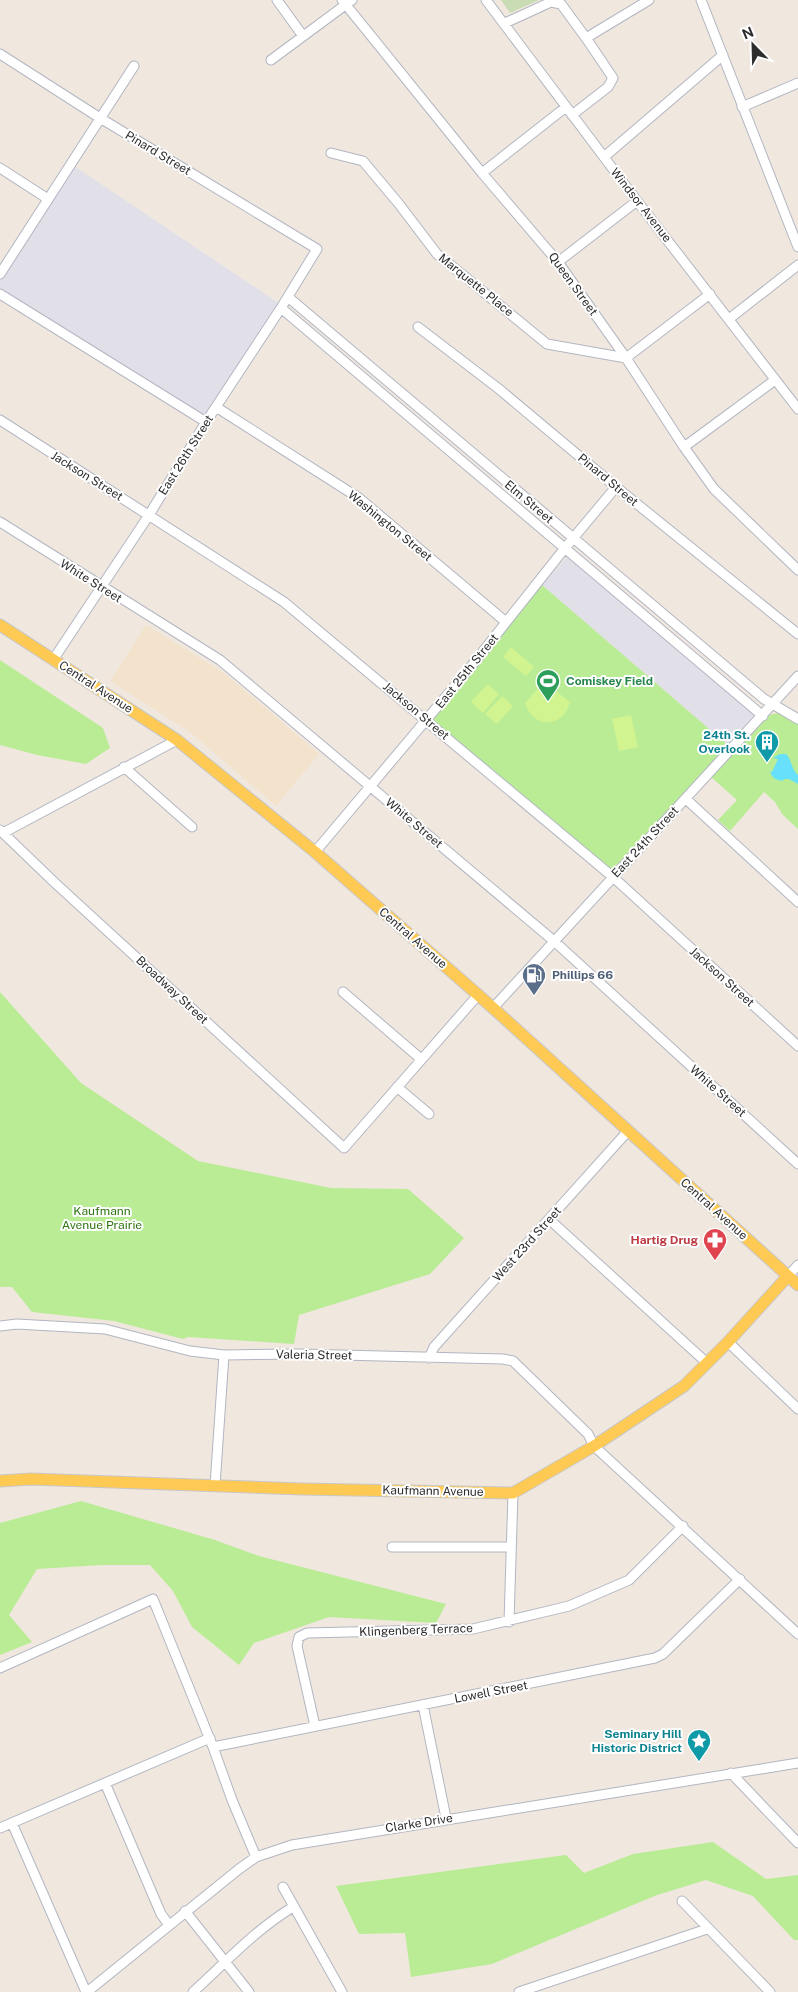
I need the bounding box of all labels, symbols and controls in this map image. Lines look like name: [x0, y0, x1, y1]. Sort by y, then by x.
north arrow: [728, 20, 778, 70]
text: N: [740, 24, 756, 43]
street label: Pinard Street: [123, 128, 194, 178]
street label: Windsor Avenue: [608, 165, 674, 245]
street label: Queen Street: [545, 250, 601, 318]
street label: Marquette Place: [436, 251, 516, 319]
street label: East 26th Street: [156, 412, 216, 498]
street label: Jackson Street: [48, 448, 126, 504]
street label: Pinard Street: [575, 451, 641, 509]
street label: Elm Street: [502, 478, 556, 527]
street label: Washington Street: [345, 488, 435, 564]
street label: White Street: [57, 556, 125, 606]
street label: East 25th Street: [433, 631, 502, 711]
street label: Central Avenue: [56, 658, 136, 716]
sports icon: Comiskey Field: [535, 668, 561, 702]
place label: Comiskey Field: [566, 674, 653, 688]
street label: Jackson Street: [380, 679, 452, 743]
place label: 24th St. Overlook: [699, 728, 750, 756]
building icon: 24th St. Overlook: [754, 729, 780, 763]
street label: White Street: [382, 795, 446, 851]
street label: East 24th Street: [609, 803, 682, 880]
street label: Central Avenue: [376, 905, 450, 971]
street label: Jackson Street: [687, 944, 757, 1010]
street label: Broadway Street: [133, 953, 211, 1027]
fuel station icon: Phillips 66: [521, 962, 547, 996]
place label: Phillips 66: [552, 968, 613, 982]
street label: White Street: [687, 1062, 749, 1120]
street label: Central Avenue: [678, 1175, 751, 1243]
park label: Kaufmann Avenue Prairie: [62, 1204, 142, 1232]
street label: West 23rd Street: [490, 1204, 564, 1284]
pharmacy icon: Hartig Drug: [702, 1227, 728, 1261]
place label: Hartig Drug: [630, 1233, 698, 1247]
street label: Valeria Street: [276, 1347, 353, 1363]
street label: Kaufmann Avenue: [382, 1483, 484, 1499]
street label: Klingenberg Terrace: [359, 1621, 473, 1639]
street label: Lowell Street: [453, 1678, 529, 1706]
place label: Seminary Hill Historic District: [592, 1727, 682, 1755]
place icon: Seminary Hill Historic District: [686, 1728, 712, 1762]
street label: Clarke Drive: [384, 1811, 454, 1835]

